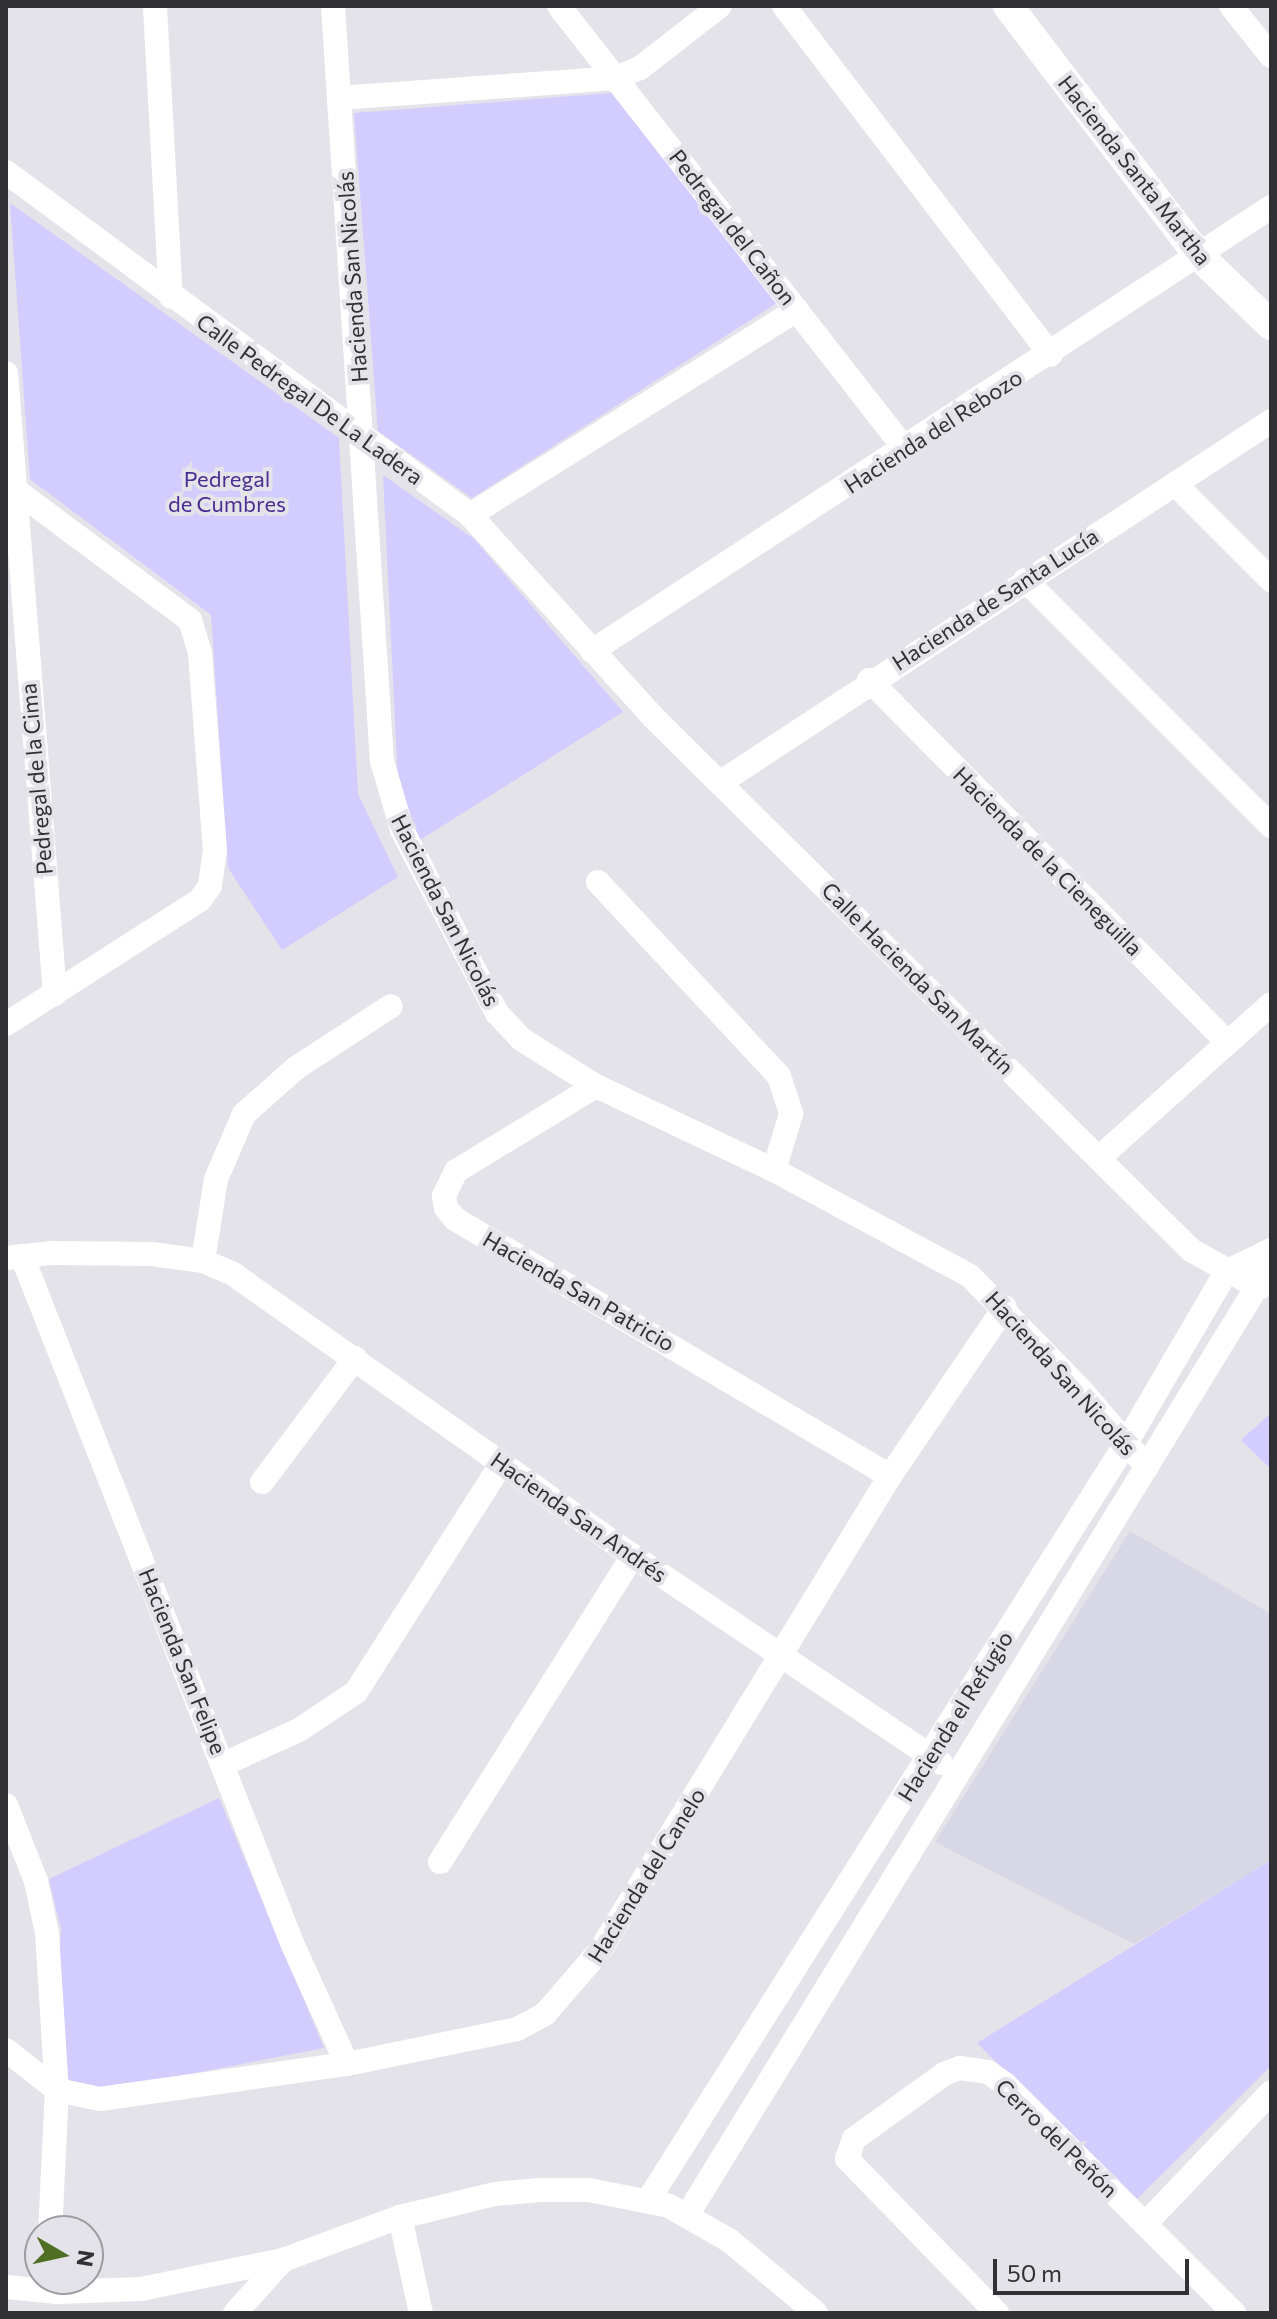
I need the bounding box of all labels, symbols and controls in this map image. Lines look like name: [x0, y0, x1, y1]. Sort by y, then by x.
street label: Hacienda Santa Martha: [1053, 70, 1217, 270]
street label: Pedregal del Cañon: [664, 144, 802, 310]
street label: Hacienda San Nicolás: [331, 171, 373, 383]
street label: Calle Pedregal De La Ladera: [192, 308, 428, 490]
street label: Hacienda del Rebozo: [839, 364, 1027, 498]
park label: Pedregal de Cumbres: [168, 465, 286, 516]
street label: Hacienda de Santa Lucía: [887, 522, 1103, 676]
street label: Pedregal de la Cima: [14, 682, 58, 876]
street label: Hacienda de la Cieneguilla: [948, 761, 1148, 961]
street label: Hacienda San Nicolás: [386, 810, 506, 1010]
street label: Calle Hacienda San Martín: [817, 877, 1019, 1079]
street label: Hacienda San Patricio: [479, 1225, 679, 1357]
street label: Hacienda San Nicolás: [980, 1286, 1142, 1460]
street label: Hacienda San Andrés: [486, 1446, 672, 1588]
street label: Hacienda San Felipe: [134, 1564, 232, 1758]
street label: Hacienda el Refugio: [892, 1626, 1018, 1806]
street label: Hacienda del Canelo: [582, 1783, 710, 1967]
street label: Cerro del Peñón: [991, 2073, 1123, 2203]
north arrow: [24, 2215, 104, 2295]
scale bar: [997, 2243, 1193, 2293]
text: N: [72, 2248, 101, 2269]
text: 50 m: [1007, 2258, 1062, 2287]

